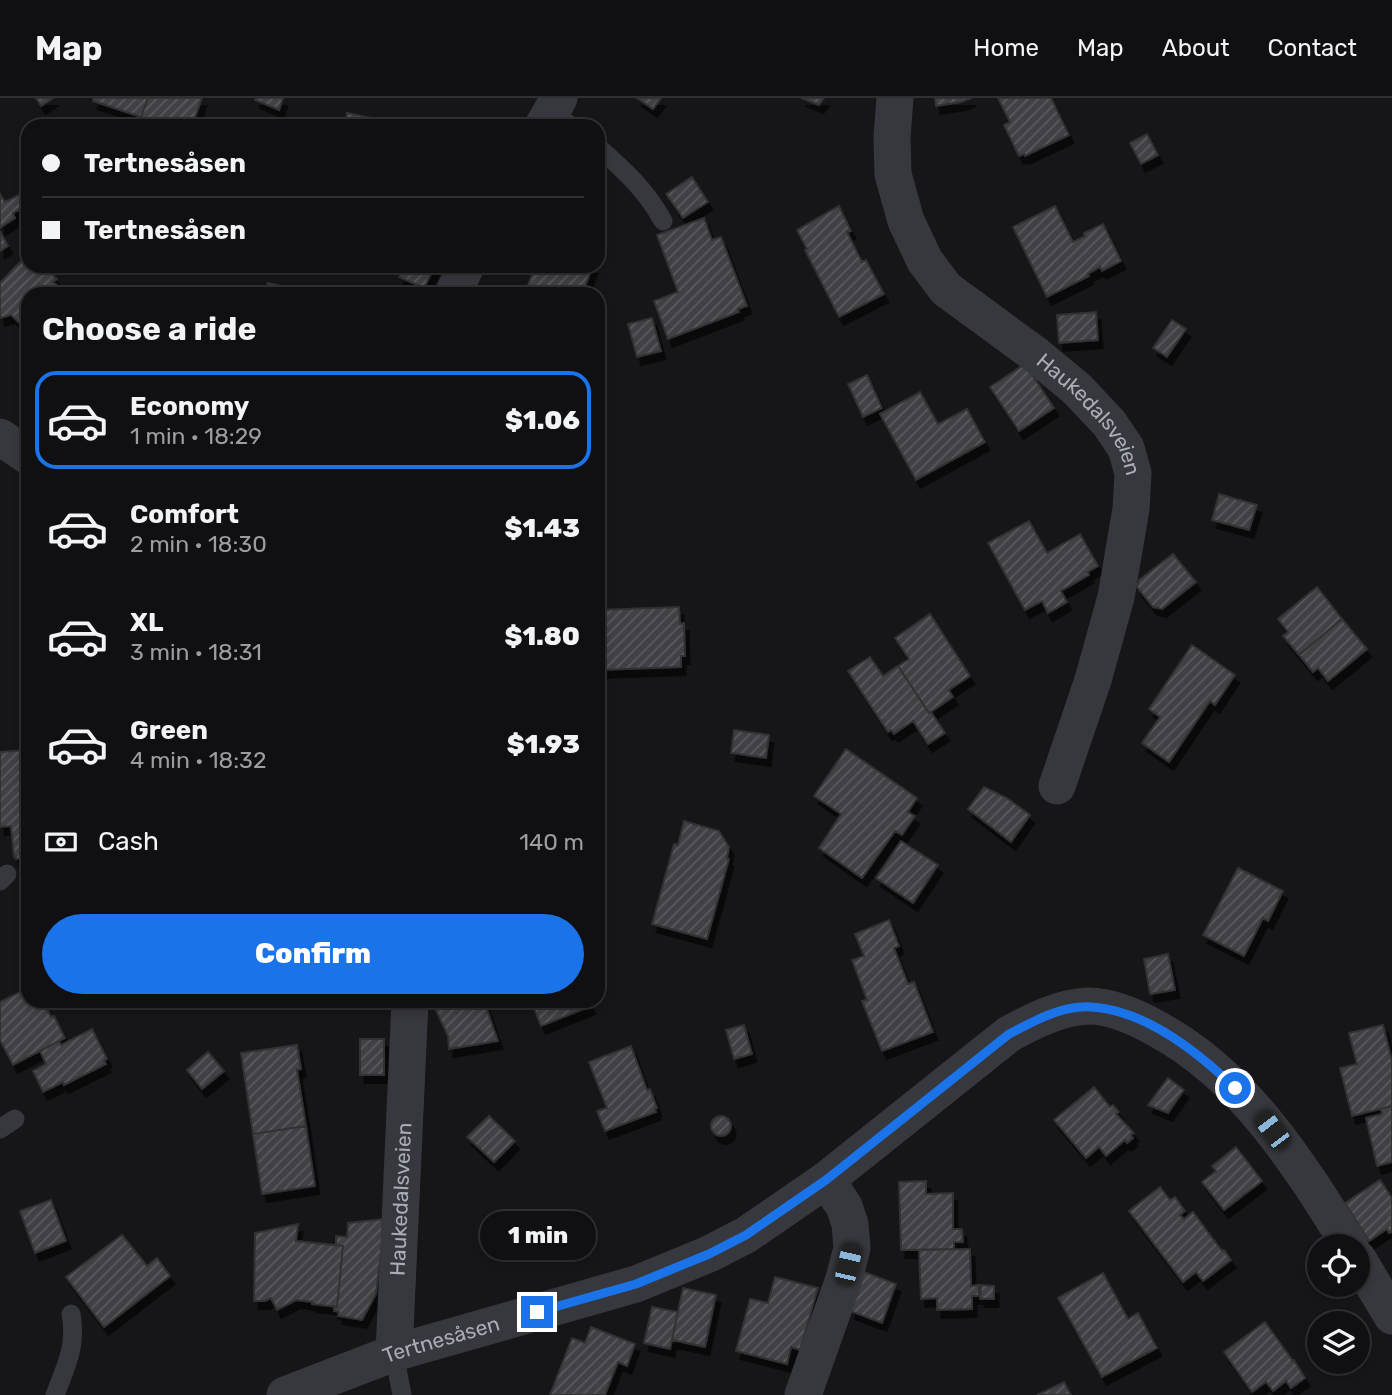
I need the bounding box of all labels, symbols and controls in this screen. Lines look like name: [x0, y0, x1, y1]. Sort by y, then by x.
text: Map: [35, 29, 103, 68]
text: Home: [973, 34, 1039, 62]
text: Map: [1077, 34, 1124, 62]
text: About: [1162, 34, 1230, 62]
text: Contact: [1268, 34, 1357, 62]
text: Tertnesåsen: [84, 148, 246, 179]
text: Tertnesåsen: [84, 215, 246, 246]
text: Choose a ride: [42, 310, 256, 348]
street label: Haukedalsveien: [1032, 348, 1146, 478]
icon: car: [46, 389, 109, 452]
text: Economy: [130, 391, 249, 422]
text: $1.06: [505, 405, 580, 436]
text: 1 min · 18:29: [130, 422, 262, 450]
icon: car: [46, 497, 109, 560]
text: Comfort: [130, 499, 239, 530]
text: $1.43: [505, 513, 580, 544]
text: 2 min · 18:30: [130, 530, 267, 558]
icon: car: [46, 605, 109, 668]
text: XL: [130, 607, 163, 638]
text: $1.80: [504, 621, 580, 652]
text: 3 min · 18:31: [130, 638, 262, 666]
icon: car: [46, 713, 109, 776]
text: Green: [130, 715, 208, 746]
text: $1.93: [507, 729, 580, 760]
text: 4 min · 18:32: [130, 746, 266, 774]
icon: cash: [42, 823, 80, 861]
text: Cash: [98, 826, 159, 857]
text: 140 m: [519, 828, 584, 856]
button: Confirm: [42, 914, 584, 994]
route start: [1219, 1072, 1251, 1104]
car: [1251, 1107, 1294, 1153]
street label: Haukedalsveien: [385, 1122, 416, 1276]
callout: 1 min: [479, 1210, 595, 1260]
text: 1 min: [508, 1221, 568, 1249]
map controls: [1307, 1234, 1370, 1374]
button: locate: [1307, 1234, 1370, 1297]
car: [834, 1241, 863, 1287]
route end: [521, 1296, 553, 1328]
street label: Tertnesåsen: [379, 1311, 502, 1368]
button: layers: [1307, 1311, 1370, 1374]

